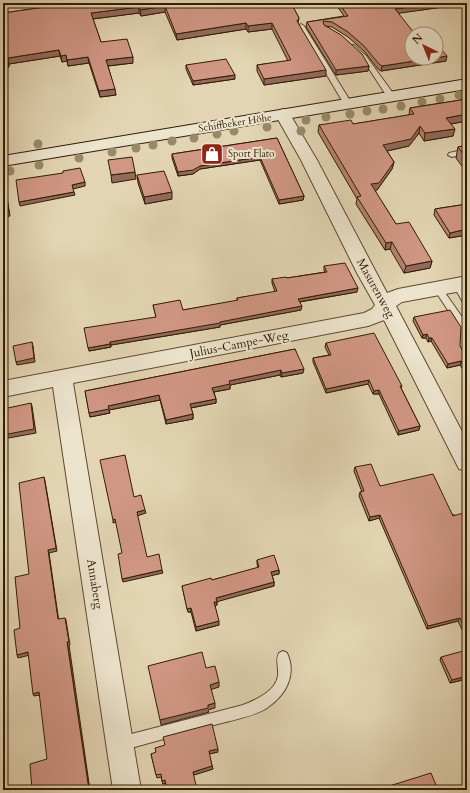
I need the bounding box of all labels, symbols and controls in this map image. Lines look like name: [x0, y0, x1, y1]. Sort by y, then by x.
north arrow: [404, 26, 444, 66]
text: N: [409, 30, 426, 48]
street label: Schiffbeker Höhe: [197, 110, 273, 136]
shop icon: Sport Flato: [199, 141, 225, 167]
place label: Sport Flato: [228, 147, 275, 161]
street label: Masurenweg: [353, 255, 399, 321]
street label: Julius-Campe-Weg: [186, 327, 290, 362]
street label: Annaberg: [83, 558, 107, 610]

